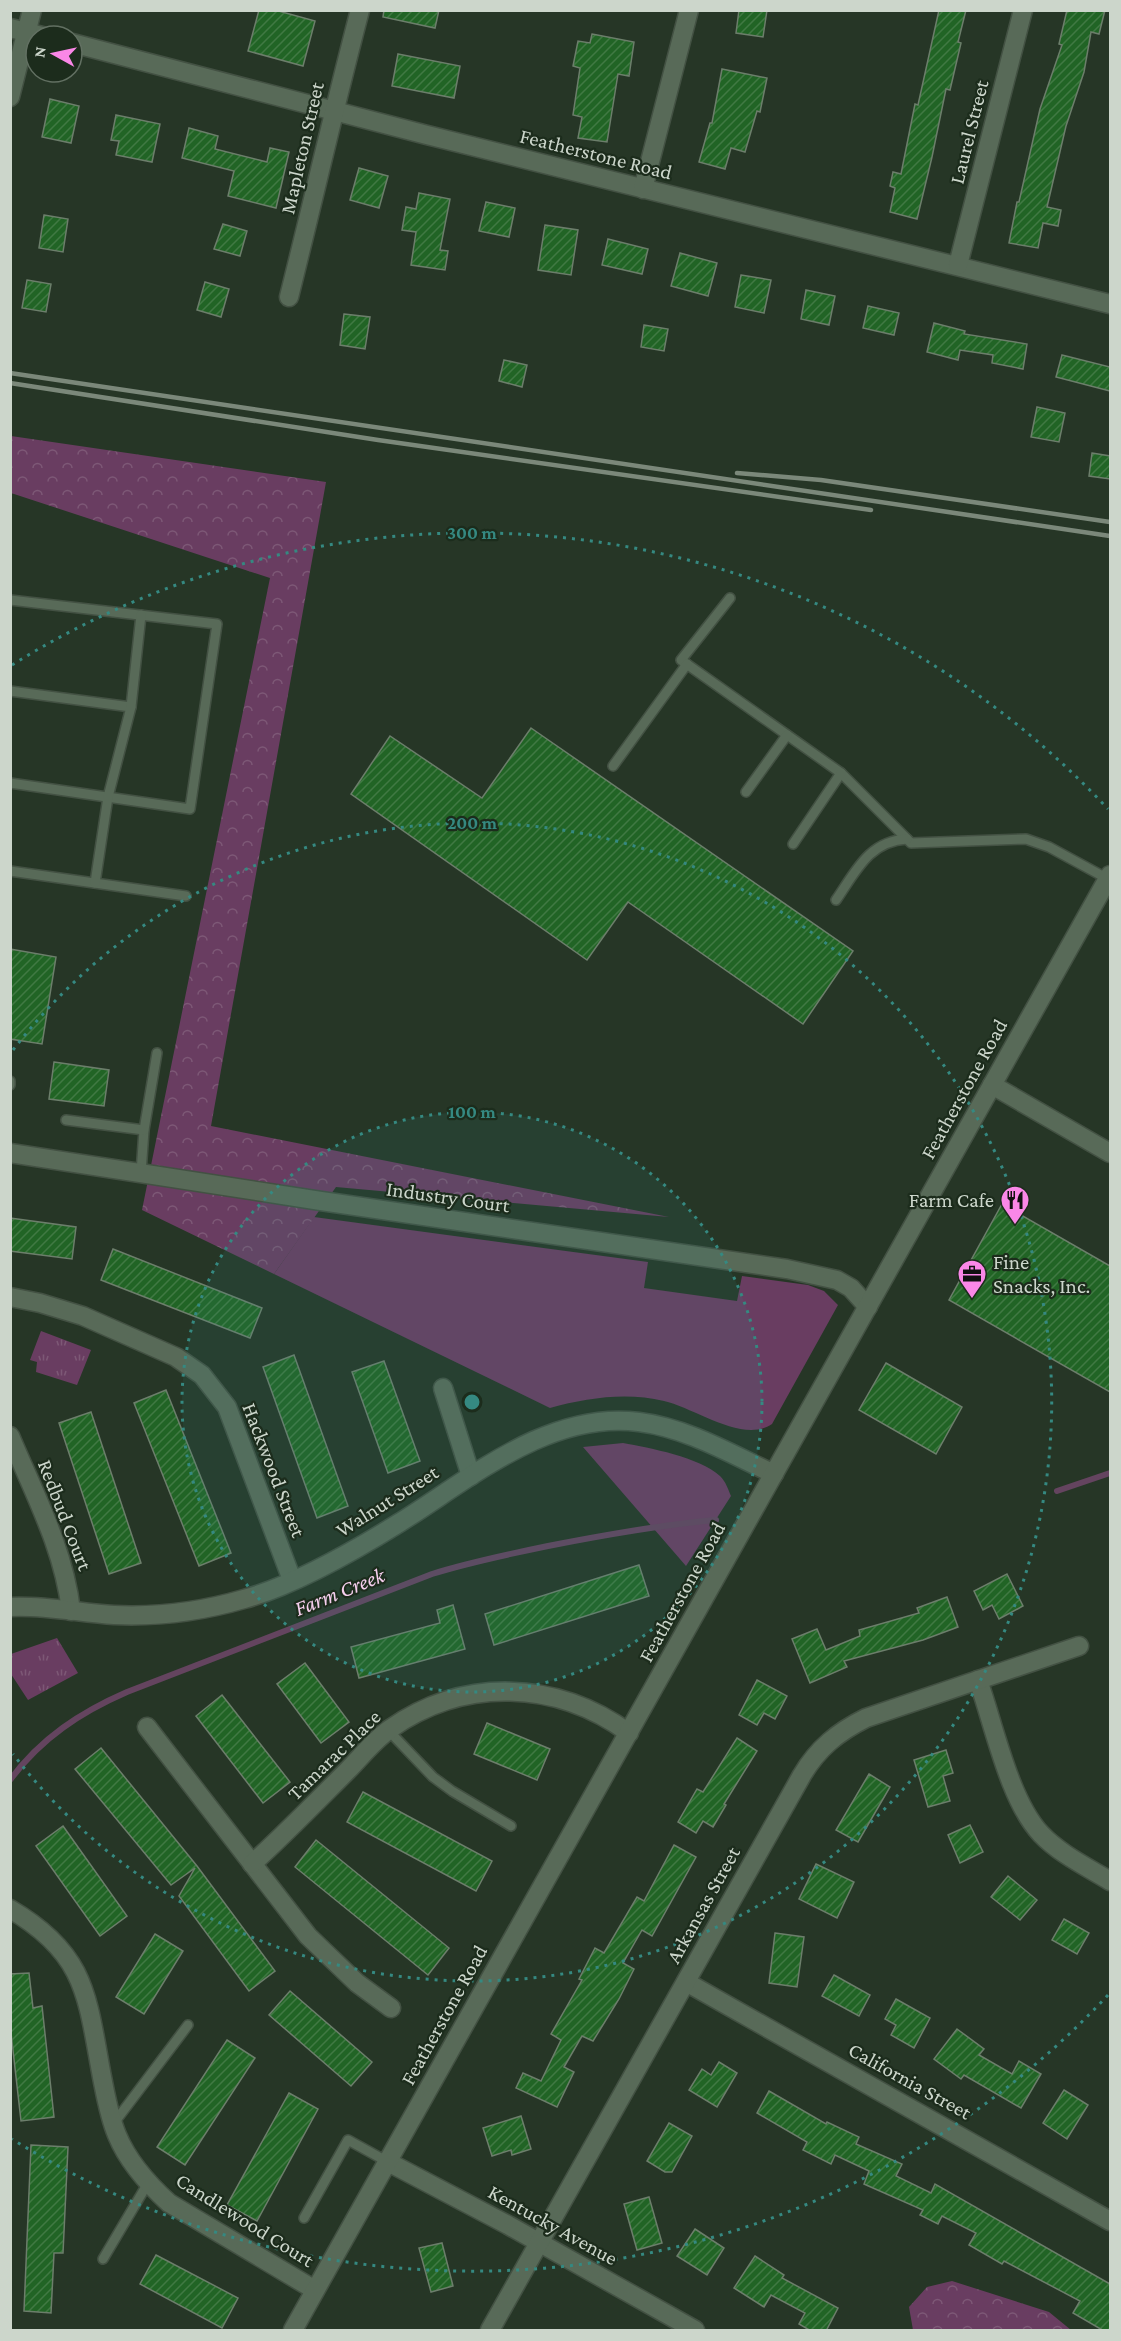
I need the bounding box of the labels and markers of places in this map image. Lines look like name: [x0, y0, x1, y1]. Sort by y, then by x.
restaurant icon: Farm Cafe: [999, 1184, 1031, 1226]
place label: Farm Cafe: [909, 1188, 994, 1212]
place label: Fine Snacks, Inc.: [993, 1250, 1090, 1298]
office icon: Fine Snacks, Inc.: [956, 1258, 988, 1300]
centre of rings: [462, 1392, 482, 1412]

